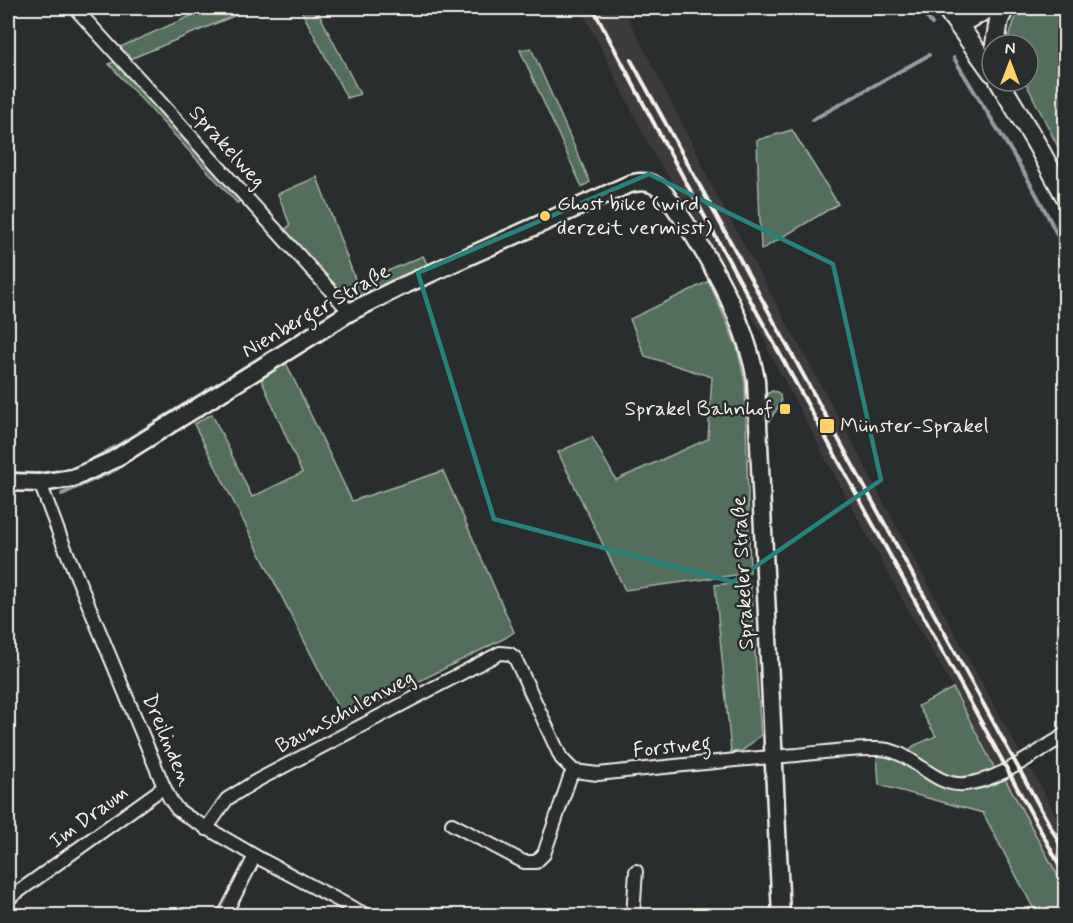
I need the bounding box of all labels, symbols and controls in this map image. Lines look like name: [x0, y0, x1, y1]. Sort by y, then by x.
north arrow: [980, 33, 1040, 93]
text: N: [1005, 39, 1015, 60]
street label: Sprakelweg: [182, 100, 272, 194]
place label: Ghost bike (wird derzeit vermisst): [557, 190, 713, 242]
marker: Ghost bike (wird derzeit vermisst): [538, 209, 552, 223]
street label: Nienberger Straße: [237, 257, 396, 367]
place label: Sprakel Bahnhof: [624, 395, 773, 423]
marker: Sprakel Bahnhof: [778, 402, 792, 416]
place label: Münster-Sprakel: [840, 412, 989, 440]
marker: Münster-Sprakel: [818, 417, 836, 435]
street label: Sprakeler Straße: [725, 495, 761, 651]
street label: Baumschulenweg: [271, 664, 419, 760]
street label: Dreilinden: [135, 690, 199, 791]
street label: Forstweg: [632, 729, 712, 767]
street label: Im Draum: [44, 779, 134, 855]

